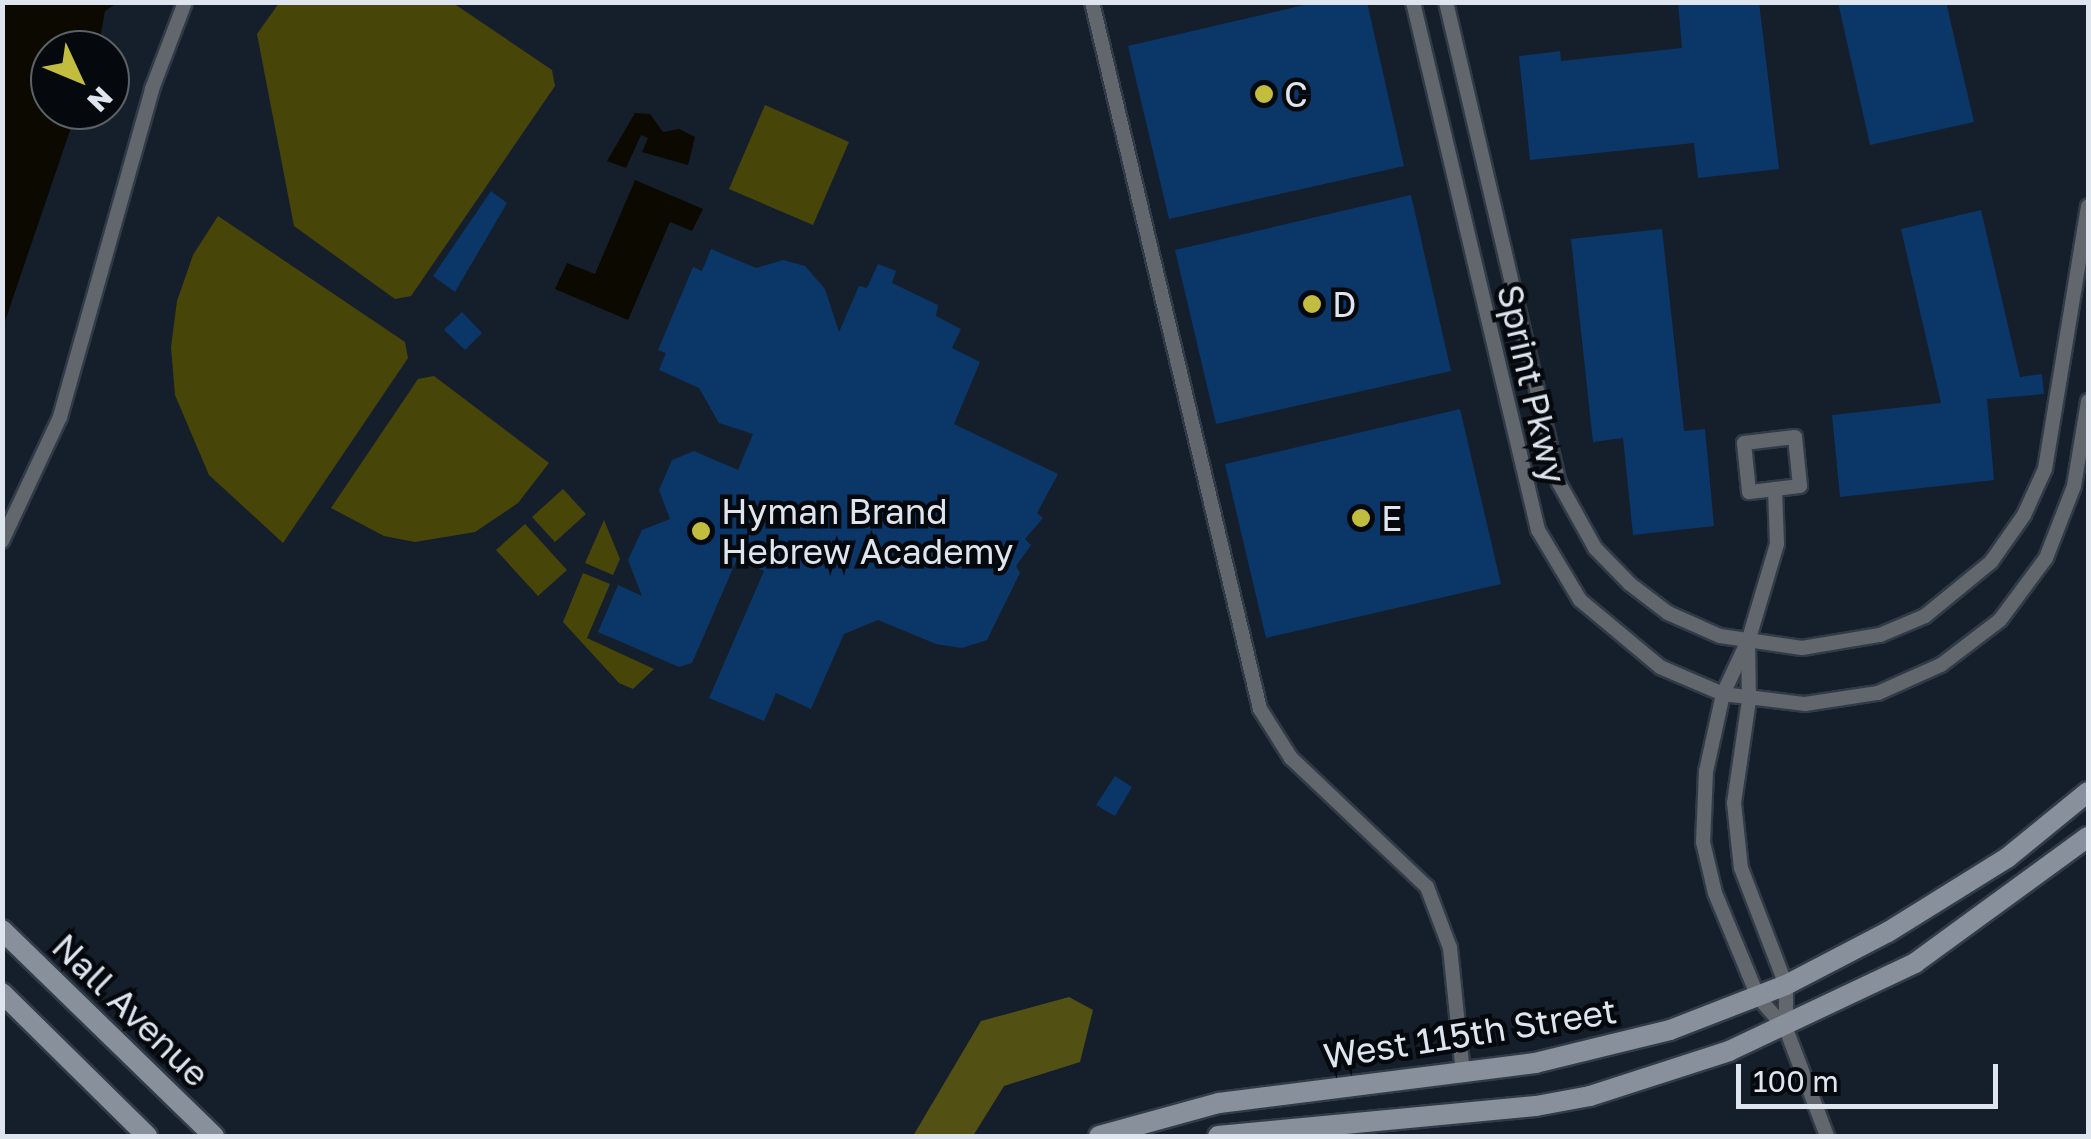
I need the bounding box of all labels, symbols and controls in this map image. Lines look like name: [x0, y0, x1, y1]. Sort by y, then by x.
north arrow: [30, 30, 130, 130]
place label: C: [1284, 73, 1308, 115]
text: N: [81, 81, 120, 119]
marker: C: [1253, 83, 1275, 105]
street label: Sprint Pkwy: [1489, 281, 1575, 487]
place label: D: [1332, 283, 1356, 325]
marker: D: [1301, 293, 1323, 315]
place label: Hyman Brand Hebrew Academy: [721, 490, 1013, 572]
place label: E: [1381, 497, 1402, 539]
marker: E: [1350, 507, 1372, 529]
marker: Hyman Brand Hebrew Academy: [690, 520, 712, 542]
street label: Nall Avenue: [44, 925, 218, 1095]
street label: West 115th Street: [1321, 989, 1619, 1077]
scale bar: [1741, 1044, 2004, 1106]
text: 100 m: [1753, 1063, 1839, 1099]

